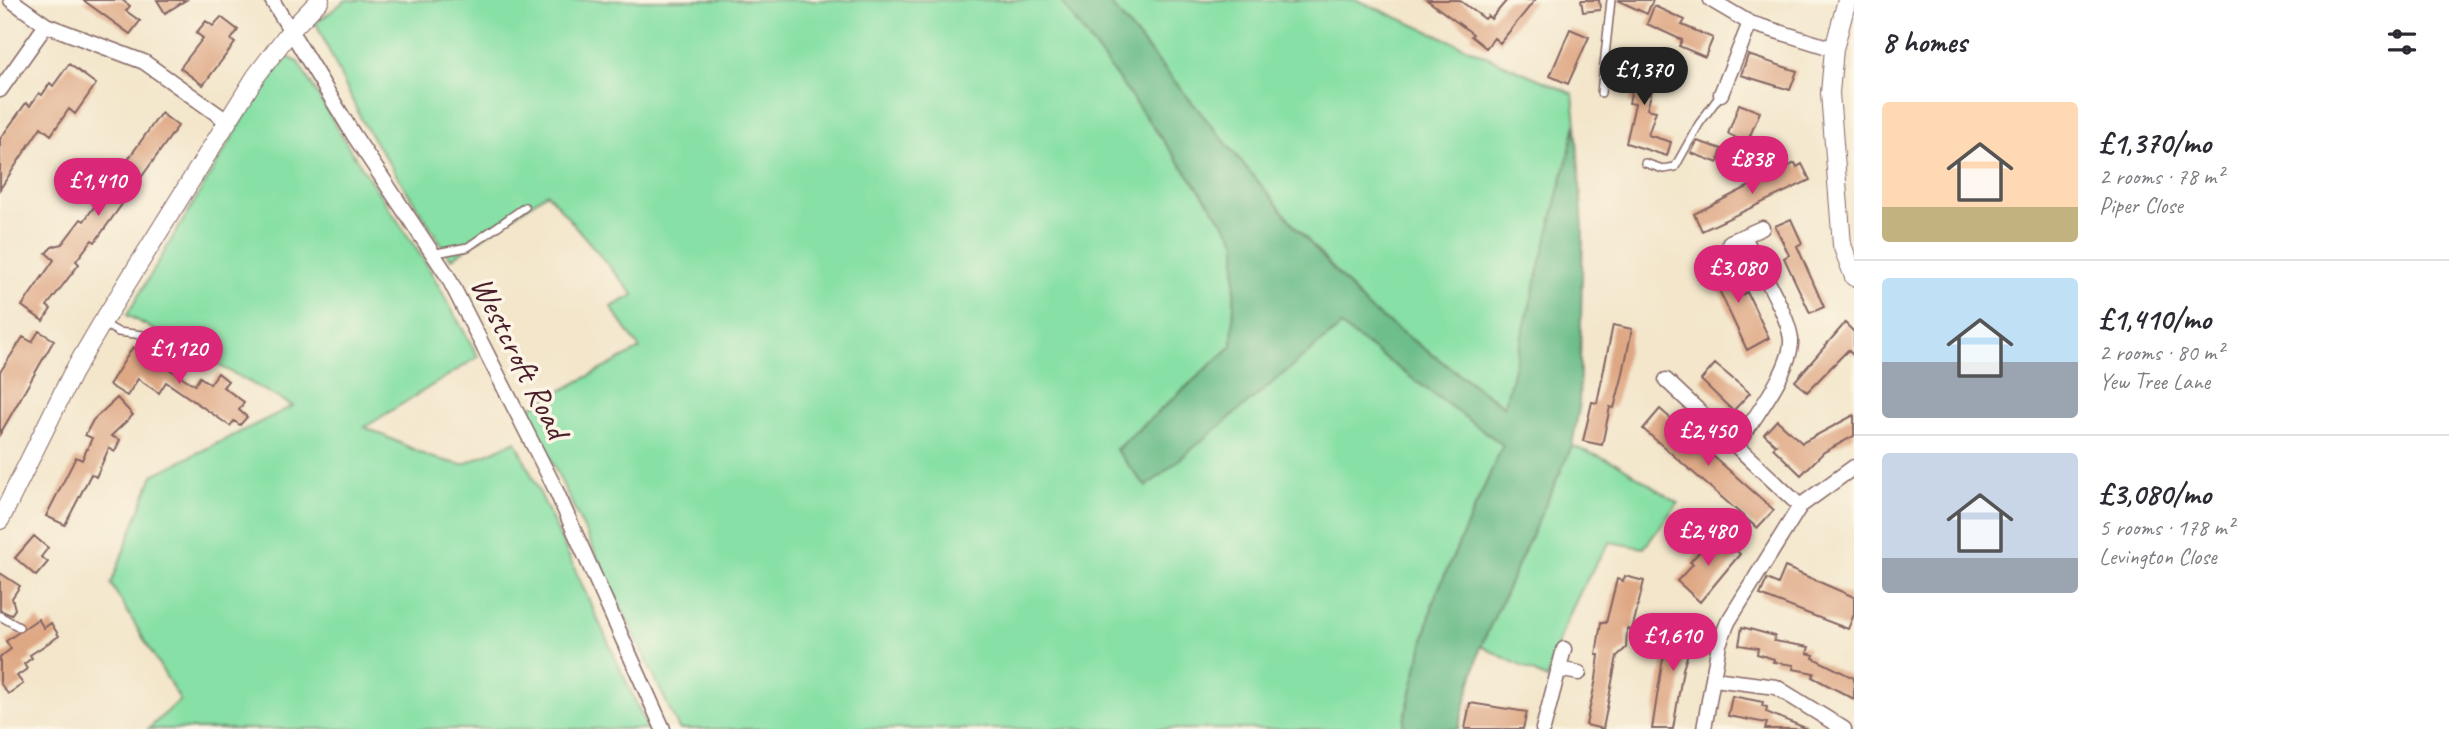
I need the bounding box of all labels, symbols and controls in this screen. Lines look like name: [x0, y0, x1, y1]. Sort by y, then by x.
text: 8 homes: [1882, 23, 1967, 61]
icon: filters: [2383, 23, 2421, 61]
pin: £1,370: [1587, 48, 1701, 107]
text: £1,370: [1616, 55, 1672, 84]
text: £1,370/mo: [2099, 124, 2211, 162]
icon: home: [1938, 130, 2022, 214]
pin: £838: [1711, 136, 1793, 196]
text: £838: [1731, 144, 1773, 173]
pin: £1,410: [41, 158, 155, 218]
text: 2 rooms · 78 m²: [2099, 162, 2223, 191]
text: £1,410: [70, 166, 126, 195]
text: Piper Close: [2099, 191, 2183, 220]
pin: £3,080: [1681, 246, 1795, 305]
text: £3,080: [1710, 253, 1766, 282]
street label: Westcroft Road: [461, 269, 581, 450]
text: £1,410/mo: [2099, 300, 2211, 338]
icon: home: [1938, 306, 2022, 390]
pin: £1,120: [122, 326, 236, 386]
text: £1,120: [151, 334, 207, 363]
text: 2 rooms · 80 m²: [2099, 338, 2223, 367]
text: Yew Tree Lane: [2099, 367, 2210, 396]
pin: £2,450: [1651, 408, 1765, 468]
text: £2,450: [1680, 416, 1736, 445]
text: £3,080/mo: [2099, 475, 2211, 513]
icon: home: [1938, 481, 2022, 565]
pin: £2,480: [1651, 508, 1765, 568]
text: 5 rooms · 178 m²: [2099, 513, 2234, 542]
text: £2,480: [1680, 516, 1736, 545]
text: Levington Close: [2099, 542, 2217, 571]
pin: £1,610: [1616, 614, 1730, 673]
text: £1,610: [1645, 621, 1701, 650]

